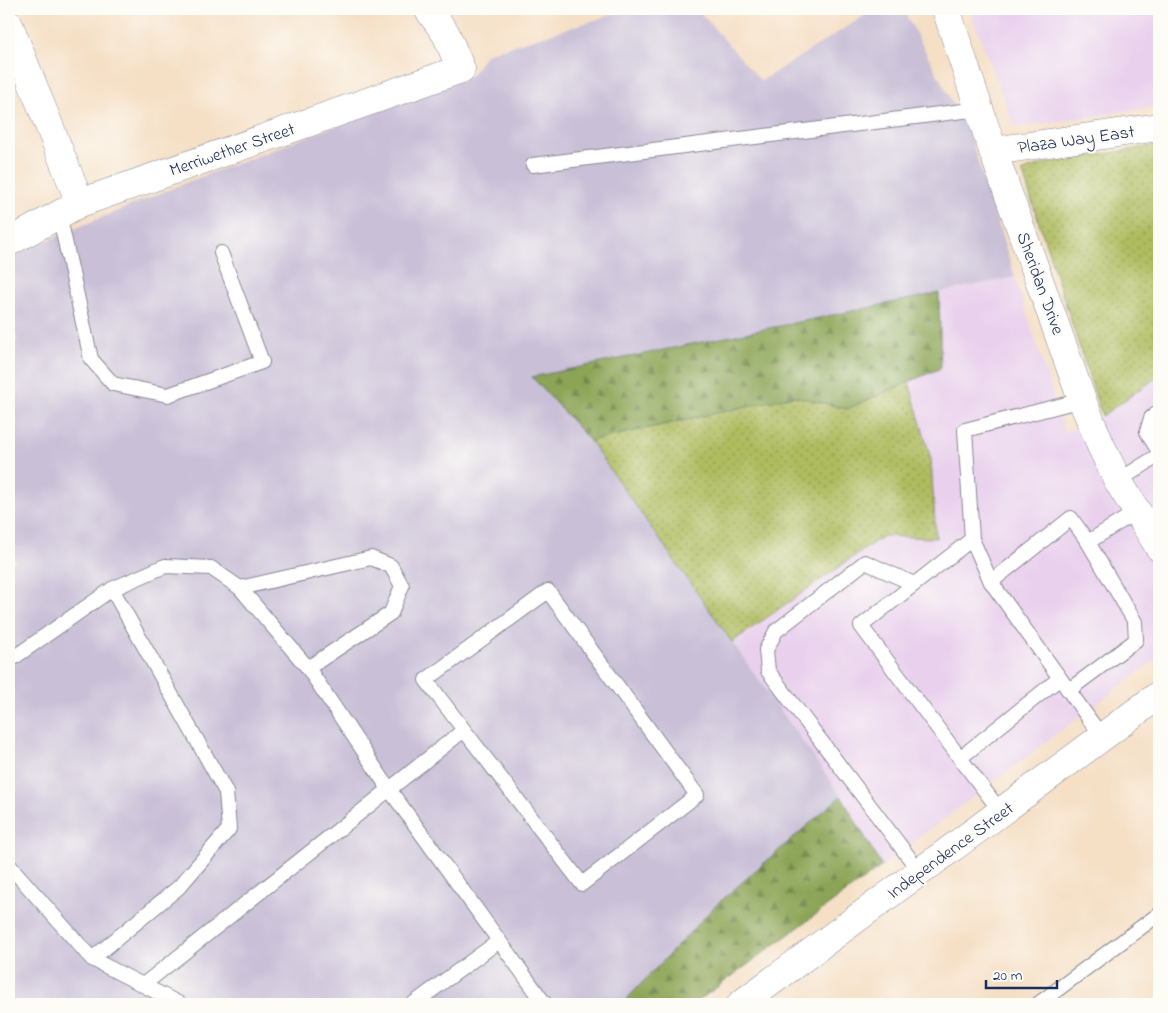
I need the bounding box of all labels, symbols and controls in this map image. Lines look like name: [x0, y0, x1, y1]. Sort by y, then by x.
street label: Merriwether Street: [166, 117, 299, 185]
street label: Plaza Way East: [1016, 120, 1136, 162]
street label: Sheridan Drive: [1008, 229, 1070, 340]
street label: Independence Street: [882, 797, 1020, 907]
scale bar: [986, 958, 1057, 990]
text: 20 m: [993, 965, 1023, 987]

